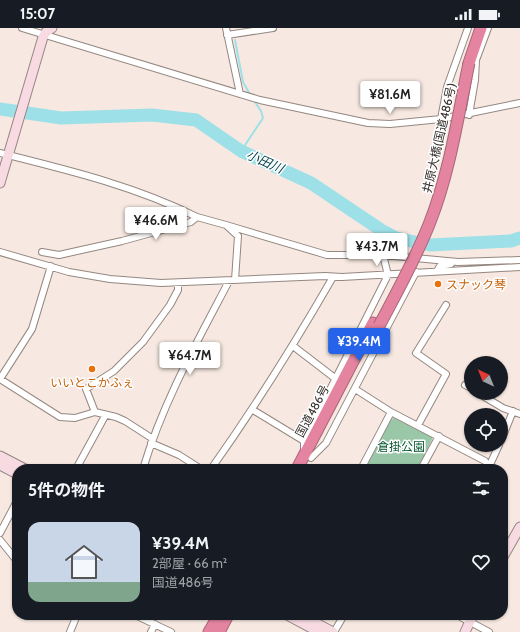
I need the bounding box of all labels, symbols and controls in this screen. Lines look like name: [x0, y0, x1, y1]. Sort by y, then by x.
text: 15:07: [20, 5, 55, 23]
pin: ¥81.6M: [357, 81, 423, 115]
street label: 井原大橋(国道486号): [419, 81, 459, 195]
text: ¥81.6M: [369, 86, 411, 102]
water label: 小田川: [244, 146, 288, 177]
pin: ¥46.6M: [123, 207, 189, 241]
text: ¥46.6M: [134, 212, 178, 228]
pin: ¥43.7M: [344, 233, 410, 267]
text: ¥43.7M: [355, 238, 399, 254]
place label: スナック琴: [446, 277, 506, 292]
marker: スナック琴: [433, 279, 443, 289]
pin: ¥39.4M: [326, 328, 392, 362]
text: ¥39.4M: [337, 333, 381, 349]
pin: ¥64.7M: [157, 342, 223, 376]
text: ¥64.7M: [168, 347, 212, 363]
north arrow: [464, 356, 508, 400]
map controls: [464, 356, 508, 452]
marker: いいとこかふぇ: [87, 364, 97, 374]
place label: いいとこかふぇ: [50, 375, 134, 390]
street label: 国道486号: [292, 382, 332, 440]
button: locate: [464, 408, 508, 452]
park label: 倉掛公園: [377, 439, 425, 454]
icon: filters: [470, 477, 492, 499]
text: 5件の物件: [28, 480, 105, 500]
text: ¥39.4M: [152, 533, 209, 553]
icon: home: [60, 538, 108, 586]
icon: heart: [470, 551, 492, 573]
text: 2部屋 · 66 m²: [152, 555, 227, 571]
text: 国道486号: [152, 574, 214, 590]

